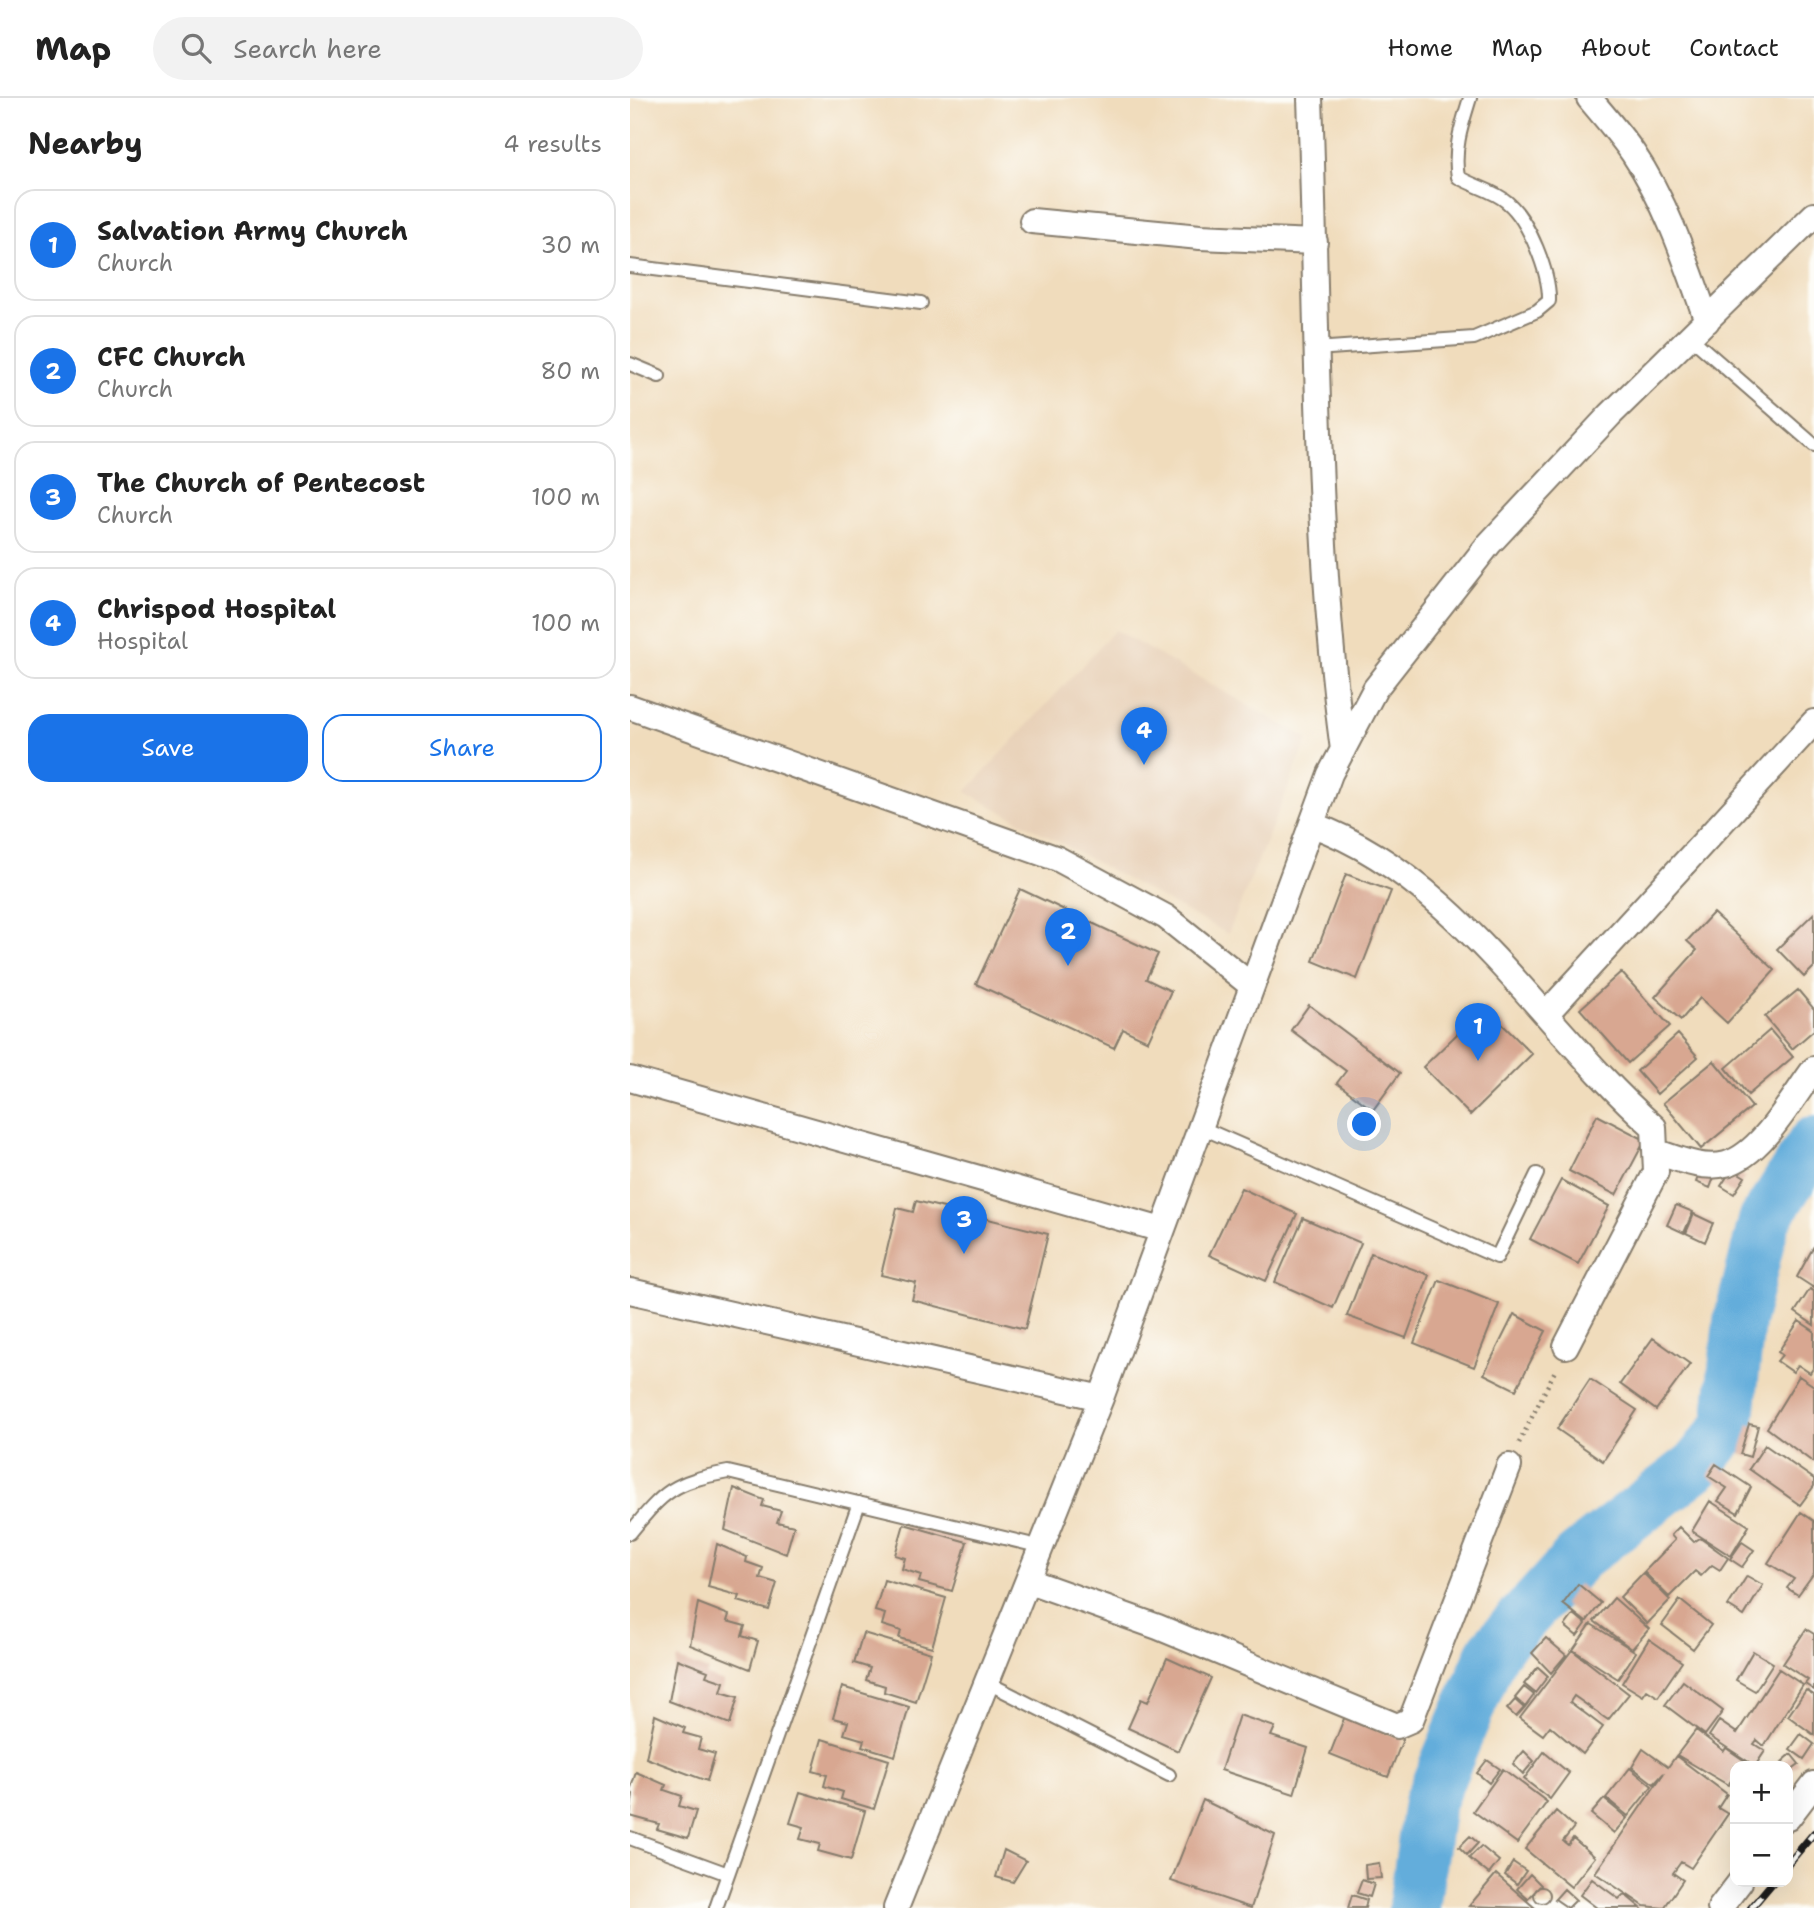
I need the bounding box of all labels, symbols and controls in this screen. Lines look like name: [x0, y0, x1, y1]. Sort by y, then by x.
search box: [153, 17, 643, 80]
text: Map: [35, 26, 111, 71]
icon: search: [177, 29, 215, 67]
text: Search here: [233, 31, 382, 66]
text: Home: [1387, 32, 1453, 64]
text: Map: [1491, 32, 1543, 64]
text: About: [1581, 32, 1651, 64]
text: Contact: [1689, 32, 1779, 64]
text: Nearby: [28, 123, 143, 164]
text: 4 results: [503, 129, 602, 159]
text: Salvation Army Church: [97, 213, 408, 248]
text: 1: [48, 230, 58, 260]
text: 30 m: [541, 230, 600, 260]
text: Church: [97, 248, 173, 278]
text: CFC Church: [97, 339, 246, 374]
text: 2: [45, 356, 61, 386]
text: 80 m: [541, 356, 600, 386]
text: Church: [97, 374, 173, 404]
text: The Church of Pentecost: [97, 465, 425, 500]
text: 3: [45, 482, 61, 512]
text: 100 m: [531, 482, 600, 512]
text: Church: [97, 500, 173, 530]
text: Chrispod Hospital: [97, 591, 336, 626]
text: 4: [45, 608, 61, 638]
text: 100 m: [531, 608, 600, 638]
text: Hospital: [97, 626, 188, 656]
pin: 4: [1121, 707, 1167, 765]
button: Save: [28, 714, 308, 782]
button: Share: [322, 714, 602, 782]
pin: 2: [1045, 908, 1091, 966]
pin: 1: [1455, 1003, 1501, 1061]
your location: [1347, 1107, 1381, 1141]
pin: 3: [941, 1196, 987, 1254]
map controls: [1730, 1761, 1793, 1887]
button: +: [1730, 1761, 1793, 1824]
button: −: [1730, 1824, 1793, 1887]

